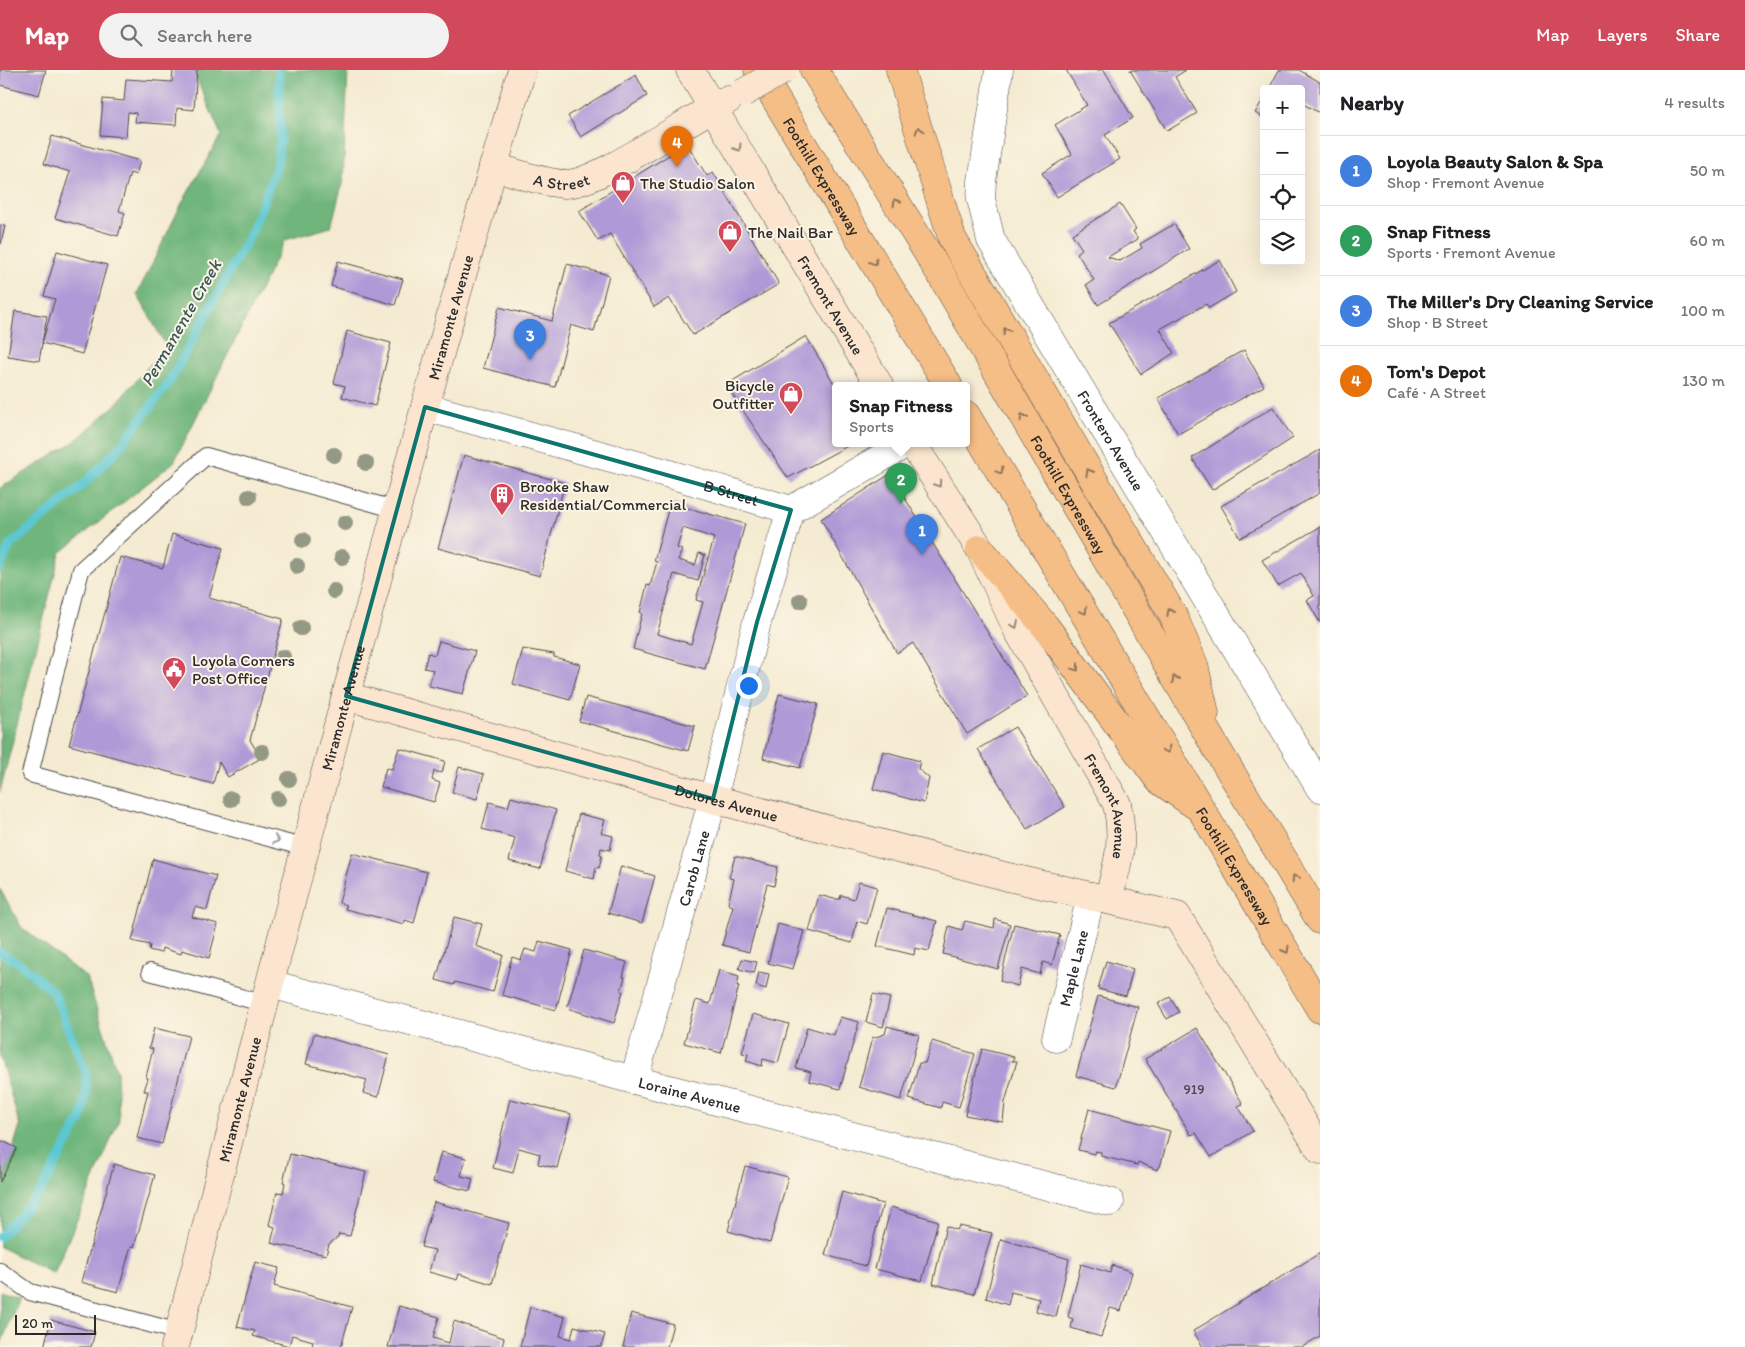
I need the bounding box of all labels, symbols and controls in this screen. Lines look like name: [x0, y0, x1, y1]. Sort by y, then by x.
search box: [99, 13, 449, 58]
text: Map: [25, 21, 69, 50]
icon: search: [117, 21, 145, 49]
text: Search here: [157, 24, 252, 47]
text: Map: [1536, 24, 1569, 46]
text: Layers: [1597, 24, 1647, 46]
text: Share: [1675, 24, 1720, 46]
map controls: [1260, 85, 1305, 265]
button: +: [1260, 85, 1305, 130]
text: Nearby: [1340, 90, 1404, 115]
text: 4 results: [1664, 93, 1725, 112]
street label: Foothill Expressway: [779, 114, 865, 239]
pin: 4: [661, 126, 693, 167]
one-way arrow: [914, 126, 924, 134]
button: −: [1260, 130, 1305, 175]
one-way arrow: [732, 143, 742, 152]
text: Loyola Beauty Salon & Spa: [1387, 150, 1603, 173]
text: 1: [1352, 161, 1360, 180]
text: 50 m: [1690, 161, 1725, 180]
street label: A Street: [532, 169, 592, 194]
shop icon: The Studio Salon: [610, 170, 636, 204]
text: Shop · Fremont Avenue: [1387, 173, 1544, 192]
place label: The Studio Salon: [640, 174, 756, 193]
button: locate: [1260, 175, 1305, 220]
one-way arrow: [892, 199, 902, 208]
shop icon: The Nail Bar: [717, 219, 743, 253]
button: layers: [1260, 220, 1305, 265]
text: Snap Fitness: [1387, 220, 1491, 243]
place label: The Nail Bar: [748, 223, 833, 242]
text: 2: [1352, 231, 1360, 250]
text: 60 m: [1690, 231, 1725, 250]
text: Sports · Fremont Avenue: [1387, 243, 1555, 262]
street label: Miramonte Avenue: [423, 252, 477, 382]
street label: Fremont Avenue: [794, 252, 868, 358]
water label: Permanente Creek: [136, 254, 227, 390]
one-way arrow: [868, 256, 878, 265]
text: The Miller's Dry Cleaning Service: [1387, 290, 1653, 313]
text: 3: [1352, 301, 1360, 320]
text: 100 m: [1681, 301, 1725, 320]
text: Shop · B Street: [1387, 313, 1488, 332]
pin: 3: [514, 319, 546, 360]
one-way arrow: [1003, 328, 1013, 337]
text: Tom's Depot: [1387, 360, 1486, 383]
text: 4: [1351, 371, 1361, 390]
text: 130 m: [1682, 371, 1725, 390]
place label: Bicycle Outfitter: [712, 376, 774, 413]
shop icon: Bicycle Outfitter: [778, 381, 804, 415]
popup: [832, 382, 970, 447]
text: Café · A Street: [1387, 383, 1486, 402]
street label: Frontero Avenue: [1074, 387, 1149, 494]
text: Snap Fitness: [849, 394, 953, 417]
one-way arrow: [1020, 414, 1030, 423]
text: Sports: [849, 417, 894, 436]
street label: Foothill Expressway: [1027, 431, 1111, 558]
pin: 2: [885, 463, 917, 504]
one-way arrow: [994, 466, 1004, 475]
one-way arrow: [1085, 468, 1095, 477]
street label: B Street: [702, 475, 761, 509]
place label: Brooke Shaw Residential/Commercial: [520, 477, 687, 514]
one-way arrow: [932, 478, 942, 487]
building icon: Brooke Shaw Residential/Commercial: [489, 482, 515, 516]
pin: 1: [906, 514, 938, 555]
one-way arrow: [1077, 605, 1087, 614]
one-way arrow: [1167, 608, 1177, 617]
one-way arrow: [1009, 619, 1019, 628]
street label: Miramonte Avenue: [317, 643, 369, 772]
place label: Loyola Corners Post Office: [192, 651, 295, 688]
public building icon: Loyola Corners Post Office: [161, 656, 187, 690]
one-way arrow: [1071, 662, 1079, 671]
your location: [736, 673, 762, 699]
one-way arrow: [1172, 675, 1182, 684]
one-way arrow: [1161, 745, 1171, 754]
street label: Fremont Avenue: [1080, 750, 1130, 861]
street label: Dolores Avenue: [673, 779, 780, 825]
street label: Foothill Expressway: [1192, 803, 1278, 929]
street label: Carob Lane: [674, 828, 713, 908]
one-way arrow: [271, 835, 279, 845]
one-way arrow: [1291, 875, 1301, 884]
street label: Maple Lane: [1055, 928, 1092, 1008]
one-way arrow: [1279, 945, 1289, 954]
street label: Miramonte Avenue: [214, 1034, 265, 1164]
street label: Loraine Avenue: [636, 1072, 743, 1117]
house number: 919: [1183, 1081, 1205, 1098]
scale bar: [15, 1312, 96, 1335]
text: 20 m: [22, 1315, 53, 1332]

